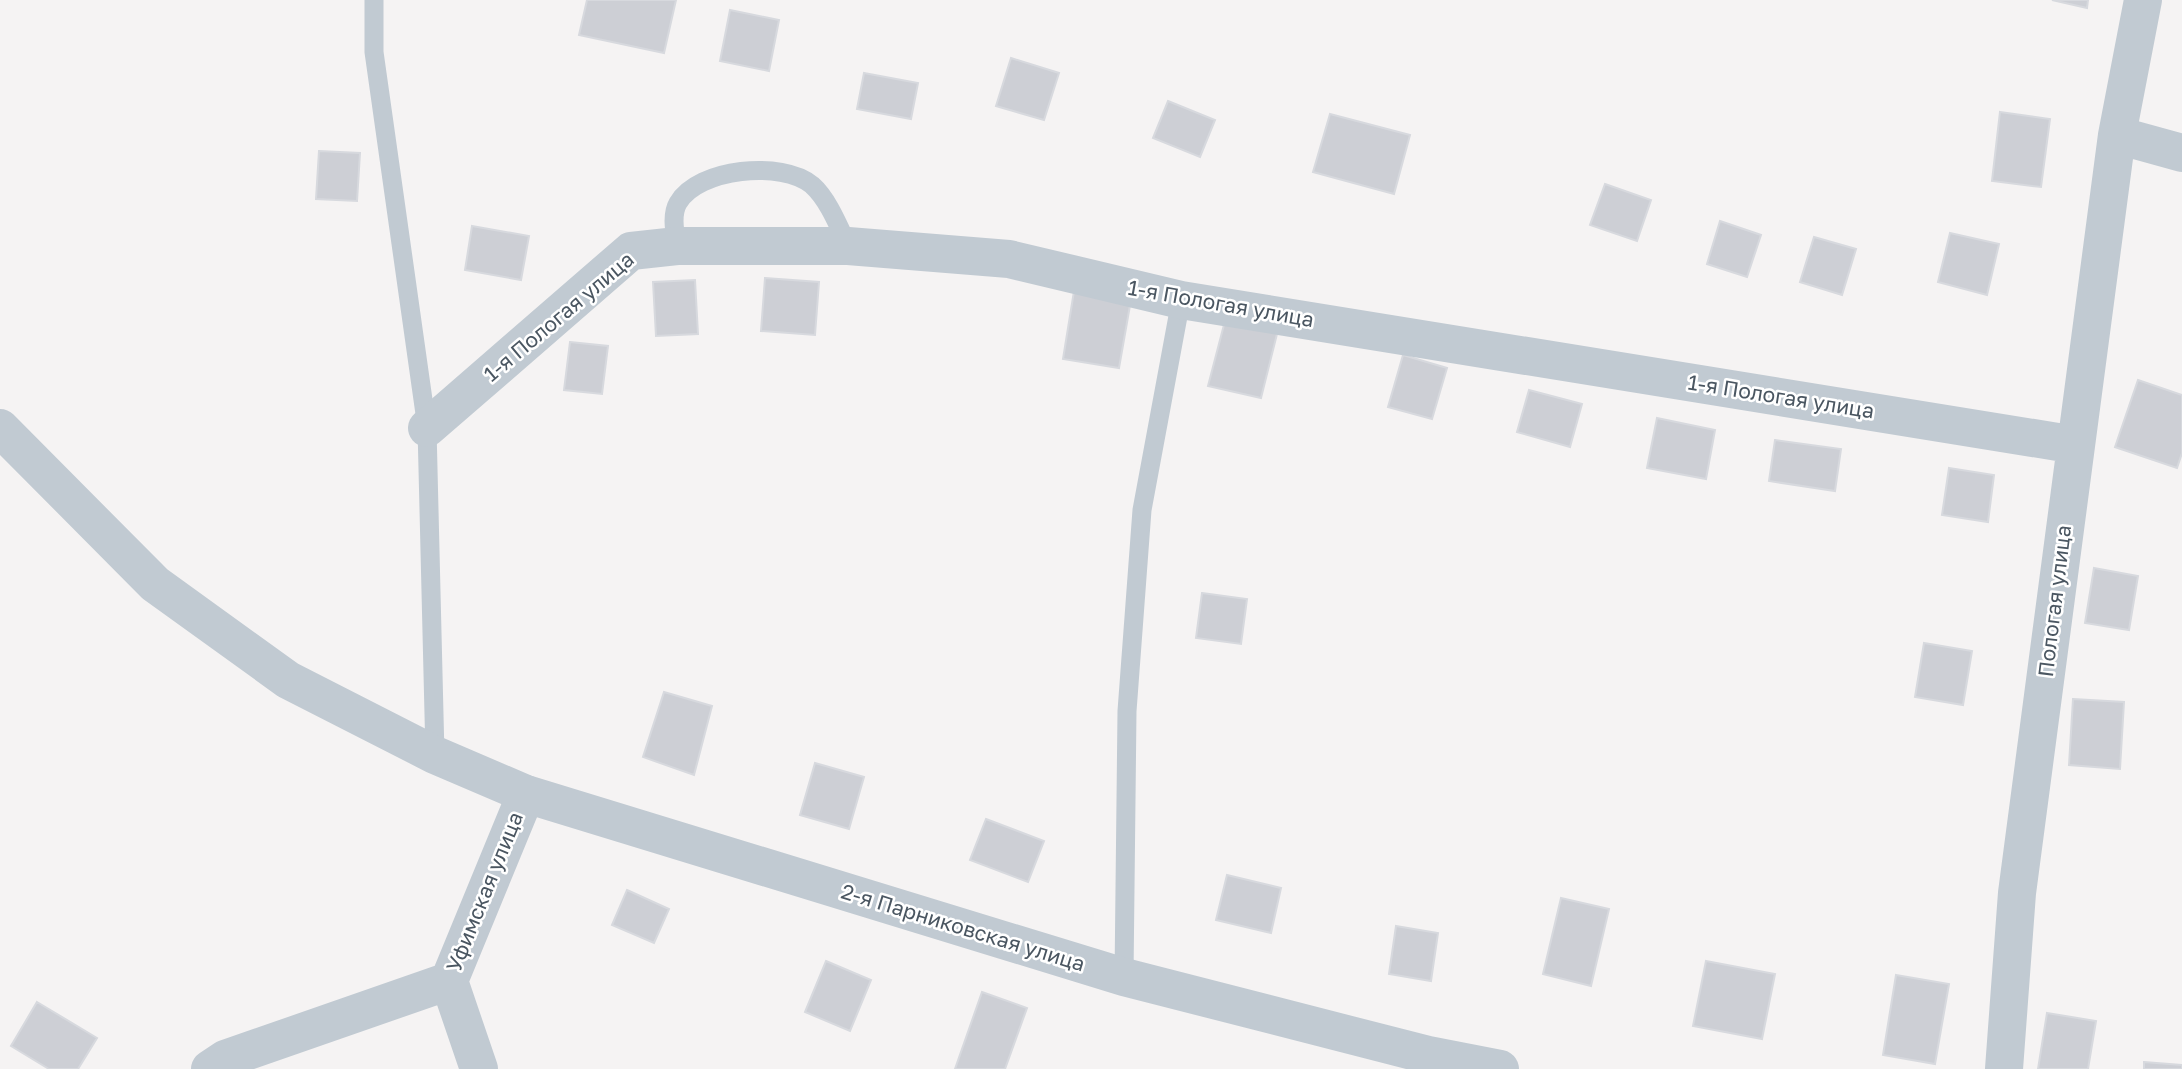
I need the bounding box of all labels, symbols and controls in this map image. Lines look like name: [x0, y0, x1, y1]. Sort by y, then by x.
street label: 1-я Пологая улица: [478, 246, 639, 387]
street label: 1-я Пологая улица: [1126, 274, 1316, 332]
street label: 1-я Пологая улица: [1686, 368, 1876, 424]
street label: Пологая улица: [2032, 523, 2076, 678]
street label: Уфимская улица: [440, 808, 528, 975]
street label: 2-я Парниковская улица: [838, 878, 1088, 977]

